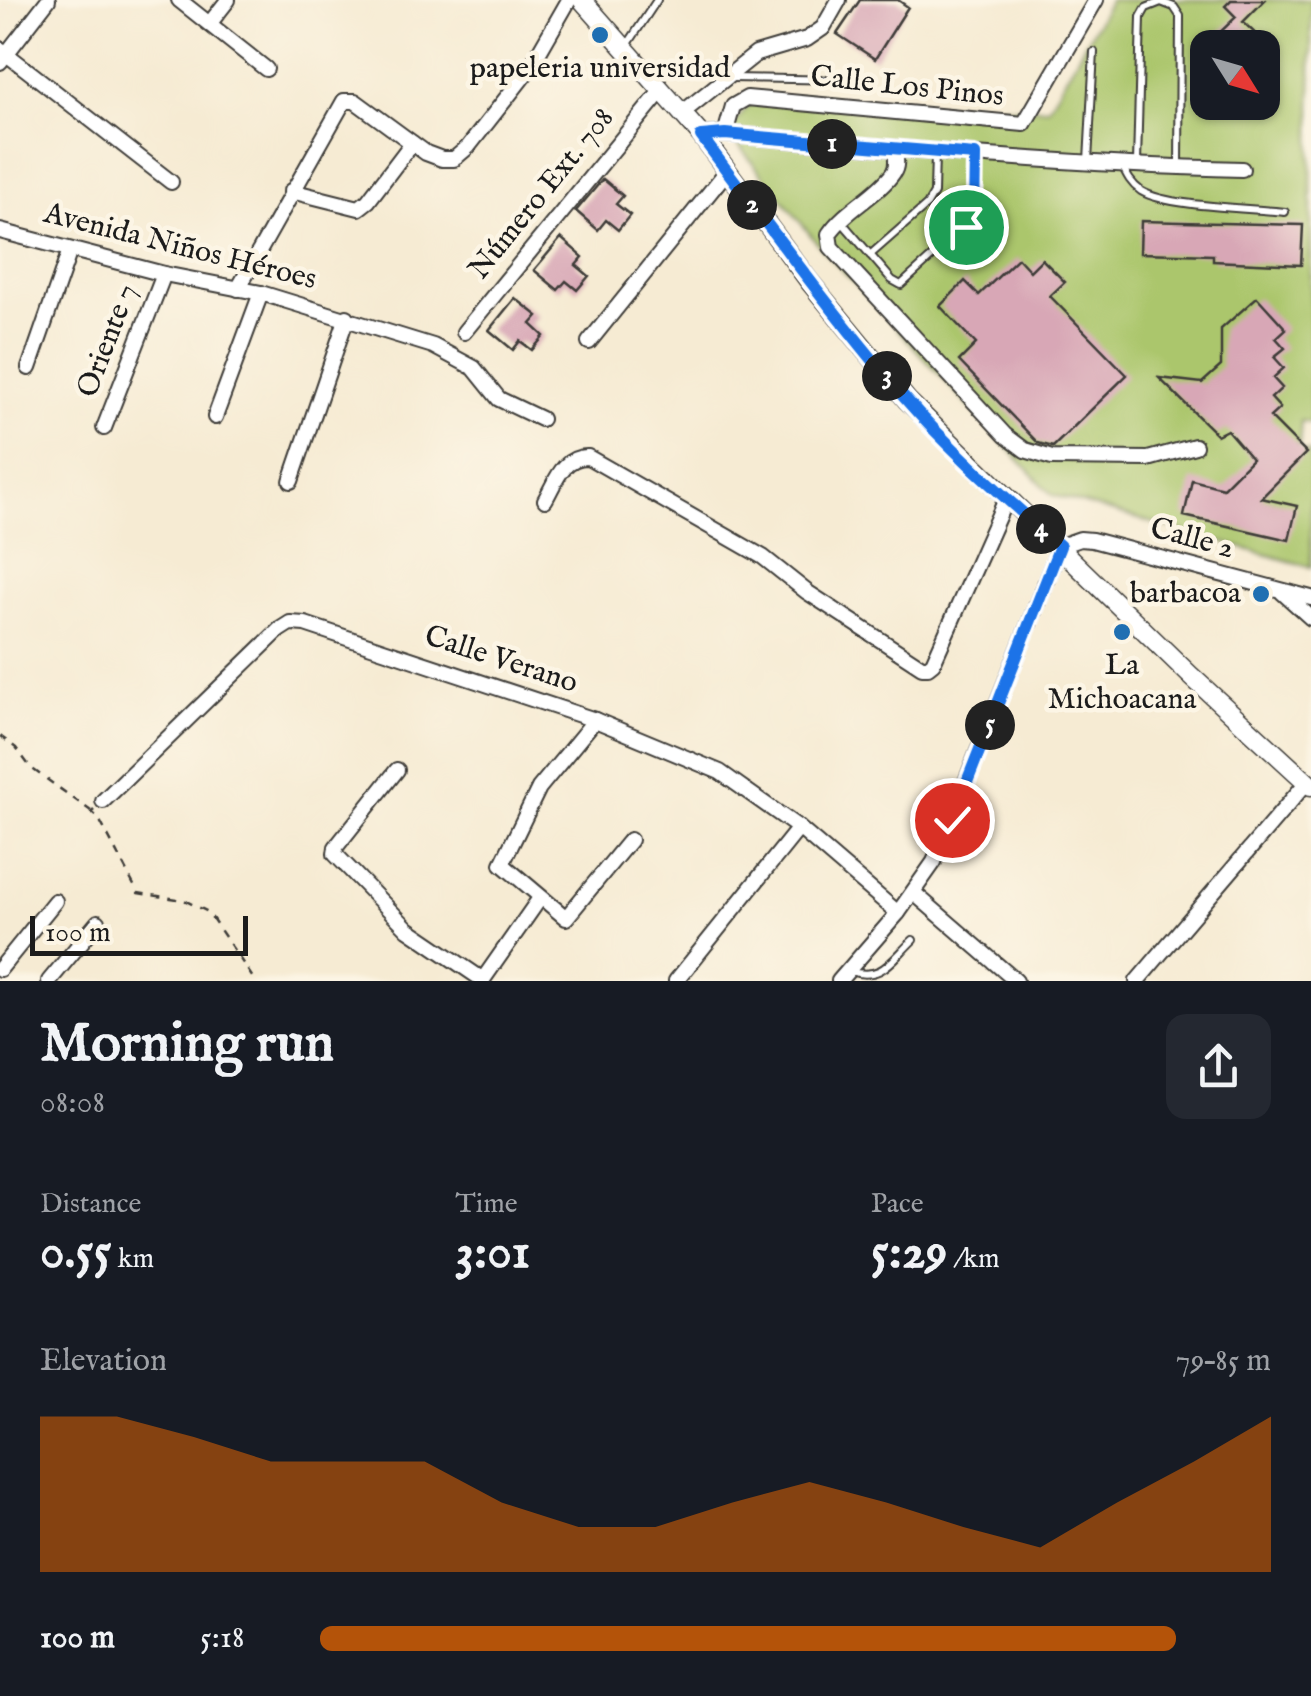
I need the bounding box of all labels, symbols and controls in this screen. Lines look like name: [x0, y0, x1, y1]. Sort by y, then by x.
marker: papeleria universidad: [589, 24, 611, 46]
north arrow: [1190, 30, 1280, 120]
map controls: [1190, 30, 1280, 120]
place label: papeleria universidad: [470, 50, 731, 88]
street label: Calle Los Pinos: [809, 58, 1005, 116]
street label: Número Ext. 708: [461, 100, 623, 288]
pin: 1: [807, 119, 857, 169]
text: 1: [827, 126, 837, 161]
pin: 2: [727, 180, 777, 230]
pin: [924, 185, 1009, 270]
text: 2: [745, 187, 759, 222]
street label: Avenida Niños Héroes: [39, 195, 320, 299]
icon: arrive: [939, 200, 994, 255]
street label: Oriente 7: [69, 279, 147, 403]
pin: 3: [862, 351, 912, 401]
text: 3: [882, 358, 892, 393]
pin: 4: [1016, 504, 1066, 554]
street label: Calle 2: [1146, 510, 1238, 568]
text: 4: [1034, 511, 1048, 546]
place label: barbacoa: [1130, 575, 1241, 613]
marker: barbacoa: [1250, 583, 1272, 605]
street label: Calle Verano: [420, 617, 582, 703]
marker: La Michoacana: [1111, 621, 1133, 643]
place label: La Michoacana: [1048, 647, 1196, 719]
pin: 5: [965, 700, 1015, 750]
text: 5: [985, 707, 995, 742]
pin: [910, 778, 995, 863]
icon: check: [925, 793, 980, 848]
scale bar: [30, 911, 248, 956]
text: 100 m: [45, 916, 111, 951]
text: Morning run: [40, 1010, 334, 1080]
button: share: [1166, 1014, 1271, 1119]
text: 08:08: [40, 1083, 105, 1124]
text: Distance: [40, 1187, 141, 1222]
text: Time: [455, 1187, 518, 1222]
text: Pace: [871, 1187, 924, 1222]
text: 0.55: [40, 1222, 112, 1285]
text: 3:01: [455, 1222, 530, 1285]
text: 5:29: [871, 1222, 947, 1285]
text: km: [112, 1242, 154, 1277]
text: /km: [947, 1242, 1000, 1277]
text: Elevation: [40, 1341, 167, 1382]
text: 79–85 m: [1176, 1341, 1271, 1382]
text: 100 m: [40, 1618, 115, 1659]
text: 5:18: [200, 1618, 245, 1659]

